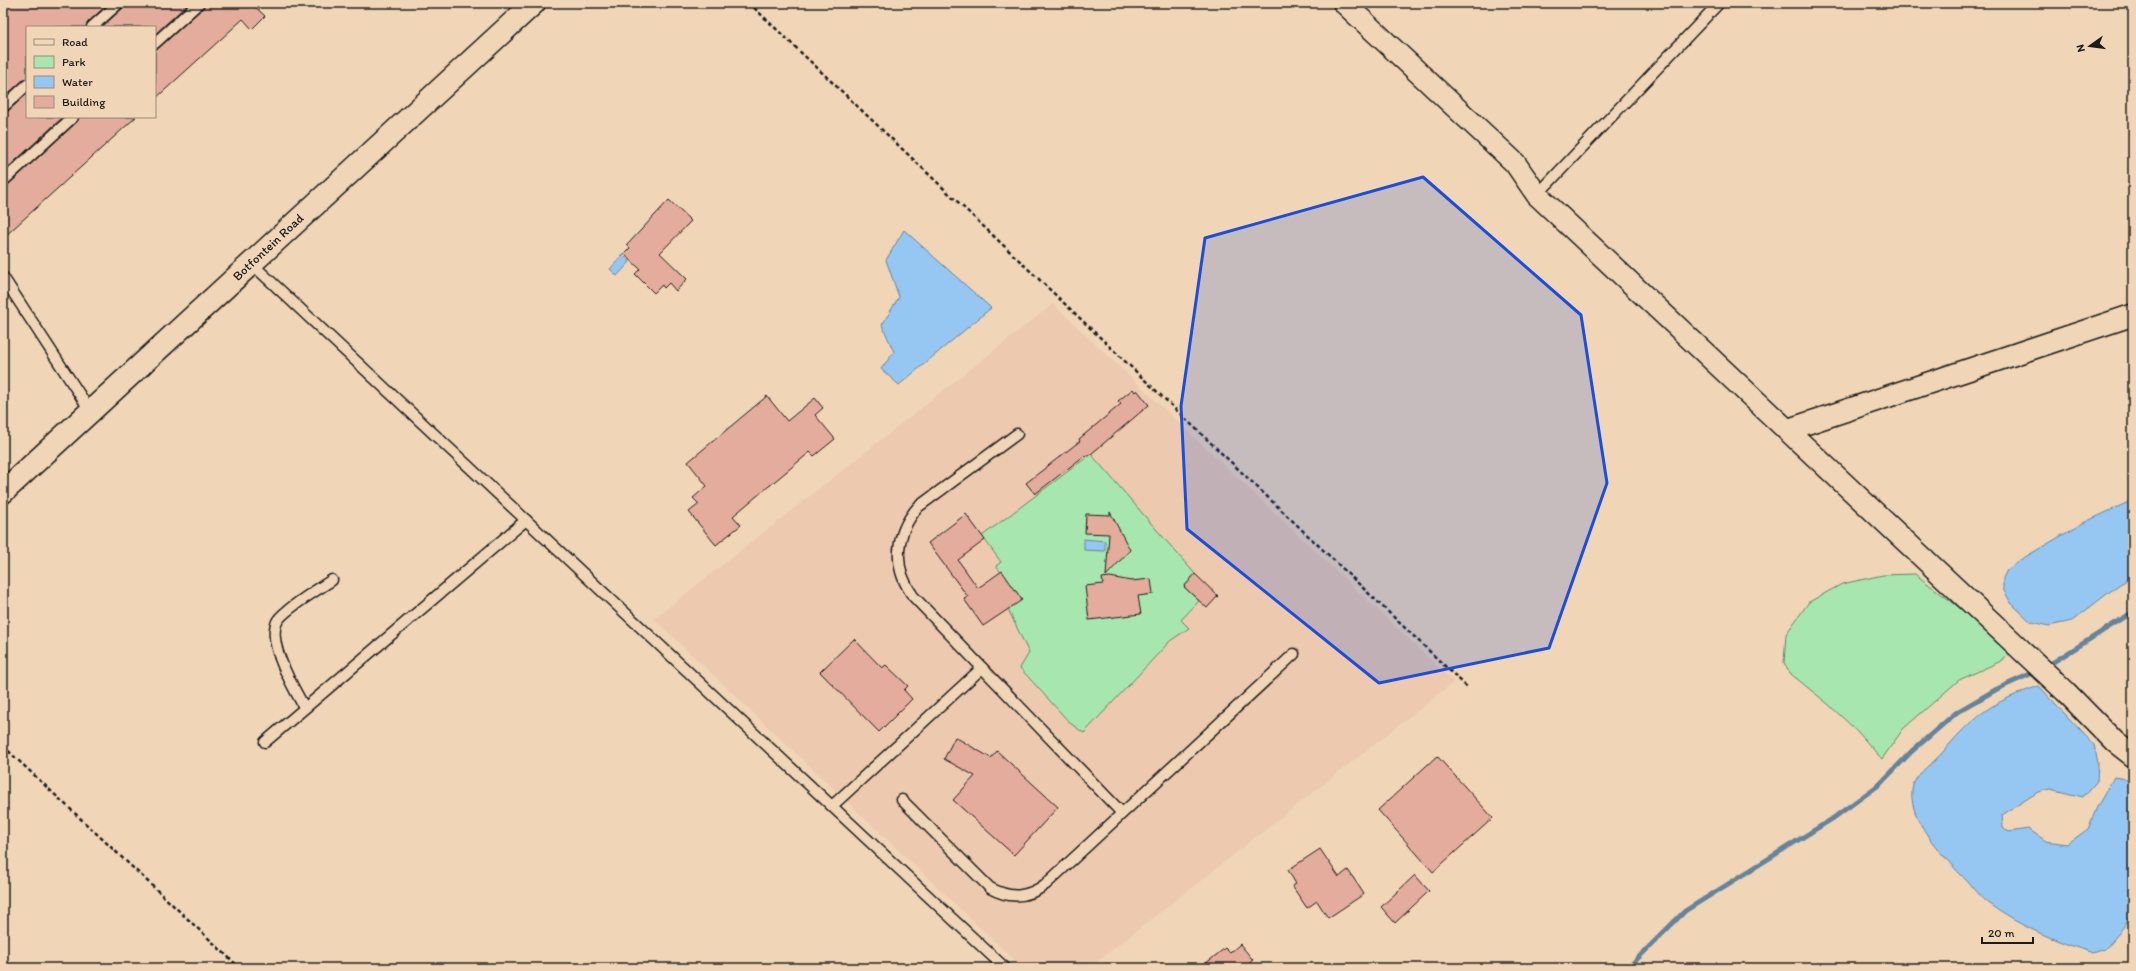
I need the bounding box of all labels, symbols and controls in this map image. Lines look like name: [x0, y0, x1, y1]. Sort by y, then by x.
legend: [26, 26, 156, 118]
north arrow: [2070, 26, 2110, 66]
text: Road: [62, 35, 88, 49]
text: N: [2074, 43, 2088, 53]
text: Park: [62, 55, 86, 69]
text: Water: [62, 75, 93, 89]
text: Building: [62, 95, 106, 109]
street label: Botfontein Road: [229, 210, 307, 284]
scale bar: [1982, 919, 2033, 945]
text: 20 m: [1988, 926, 2015, 940]

